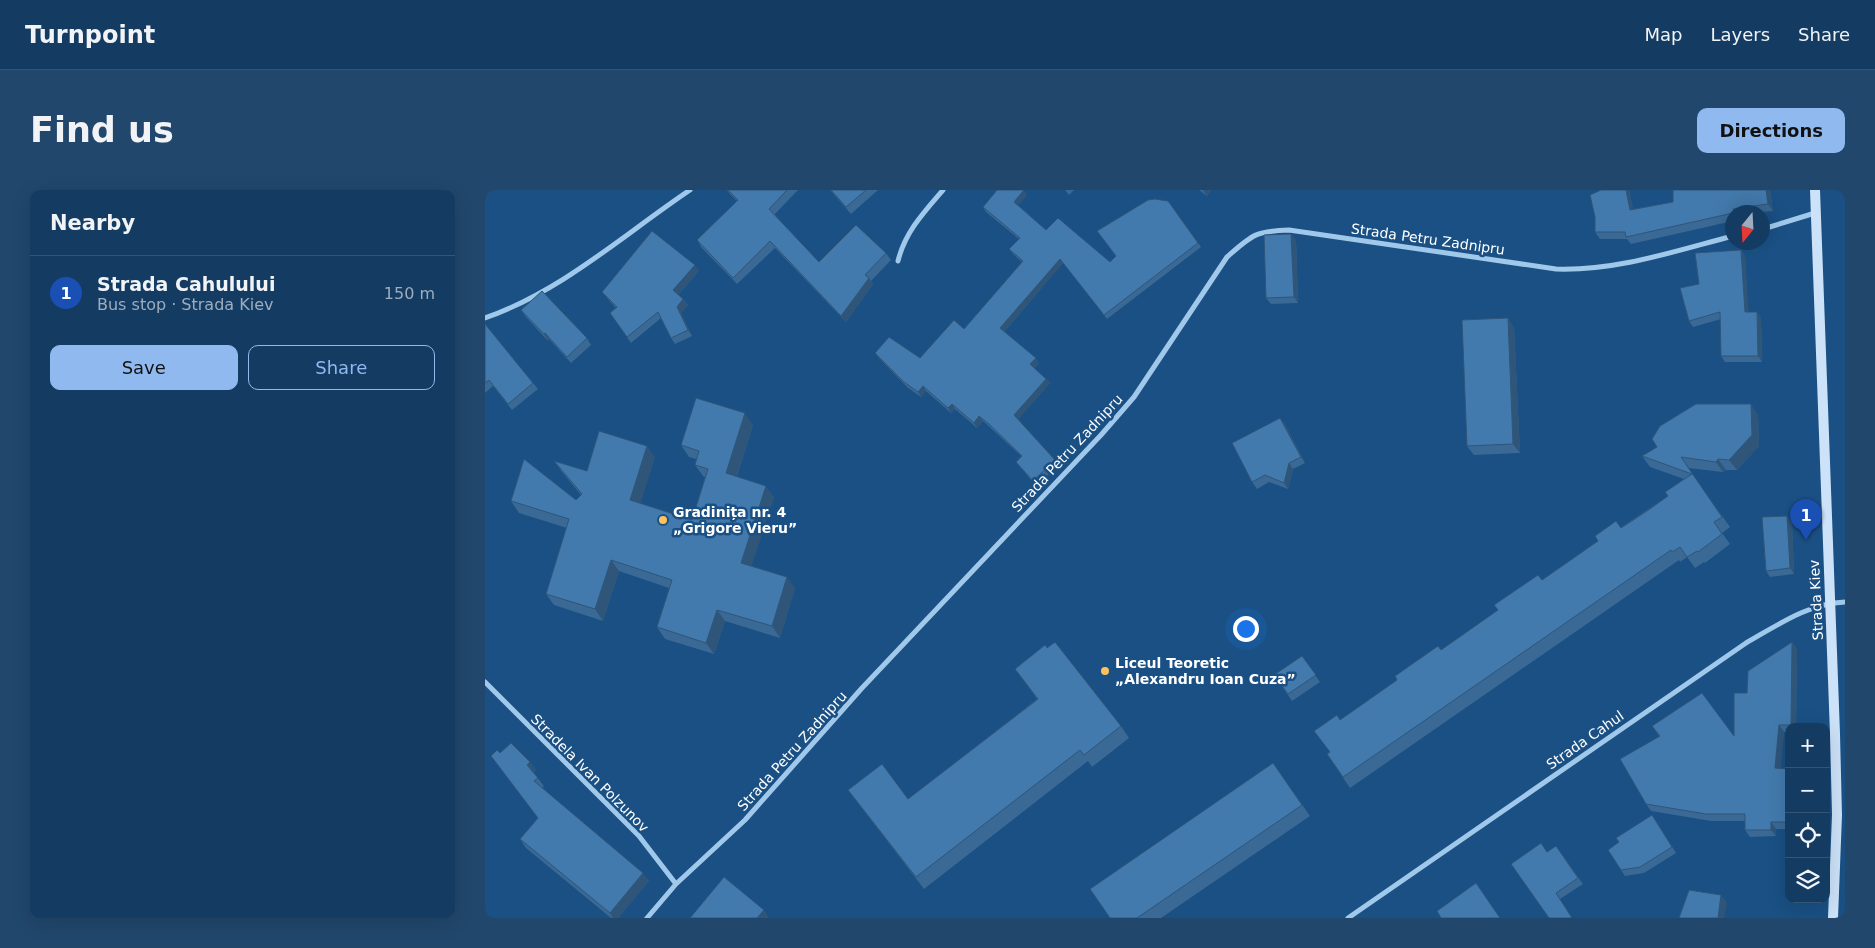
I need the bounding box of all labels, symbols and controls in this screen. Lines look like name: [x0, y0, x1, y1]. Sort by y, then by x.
text: Turnpoint: [25, 21, 155, 49]
text: Map: [1644, 24, 1682, 45]
text: Layers: [1710, 24, 1770, 45]
text: Share: [1798, 24, 1850, 45]
button: Directions: [1697, 108, 1845, 153]
text: Find us: [30, 110, 174, 150]
north arrow: [1725, 205, 1770, 250]
text: Nearby: [50, 211, 135, 235]
street label: Strada Petru Zadnipru: [1350, 220, 1506, 258]
text: Strada Cahulului: [97, 273, 275, 295]
text: 1: [60, 284, 72, 303]
text: 150 m: [384, 284, 435, 303]
text: Bus stop · Strada Kiev: [97, 295, 273, 314]
button: Save: [50, 345, 238, 390]
button: Share: [248, 345, 435, 390]
street label: Strada Petru Zadnipru: [1008, 391, 1126, 515]
pin: 1: [1790, 499, 1822, 540]
place label: Gradinița nr. 4 „Grigore Vieru”: [673, 504, 797, 536]
marker: Gradinița nr. 4 „Grigore Vieru”: [657, 514, 669, 526]
street label: Strada Kiev: [1806, 559, 1826, 641]
your location: [1233, 616, 1259, 642]
place label: Liceul Teoretic „Alexandru Ioan Cuza”: [1115, 655, 1296, 687]
marker: Liceul Teoretic „Alexandru Ioan Cuza”: [1099, 665, 1111, 677]
street label: Strada Petru Zadnipru: [734, 688, 850, 814]
street label: Strada Cahul: [1543, 707, 1627, 773]
street label: Stradela Ivan Polzunov: [528, 711, 652, 835]
map controls: [1785, 723, 1830, 903]
button: +: [1785, 723, 1830, 768]
button: −: [1785, 768, 1830, 813]
button: locate: [1785, 813, 1830, 858]
button: layers: [1785, 858, 1830, 903]

